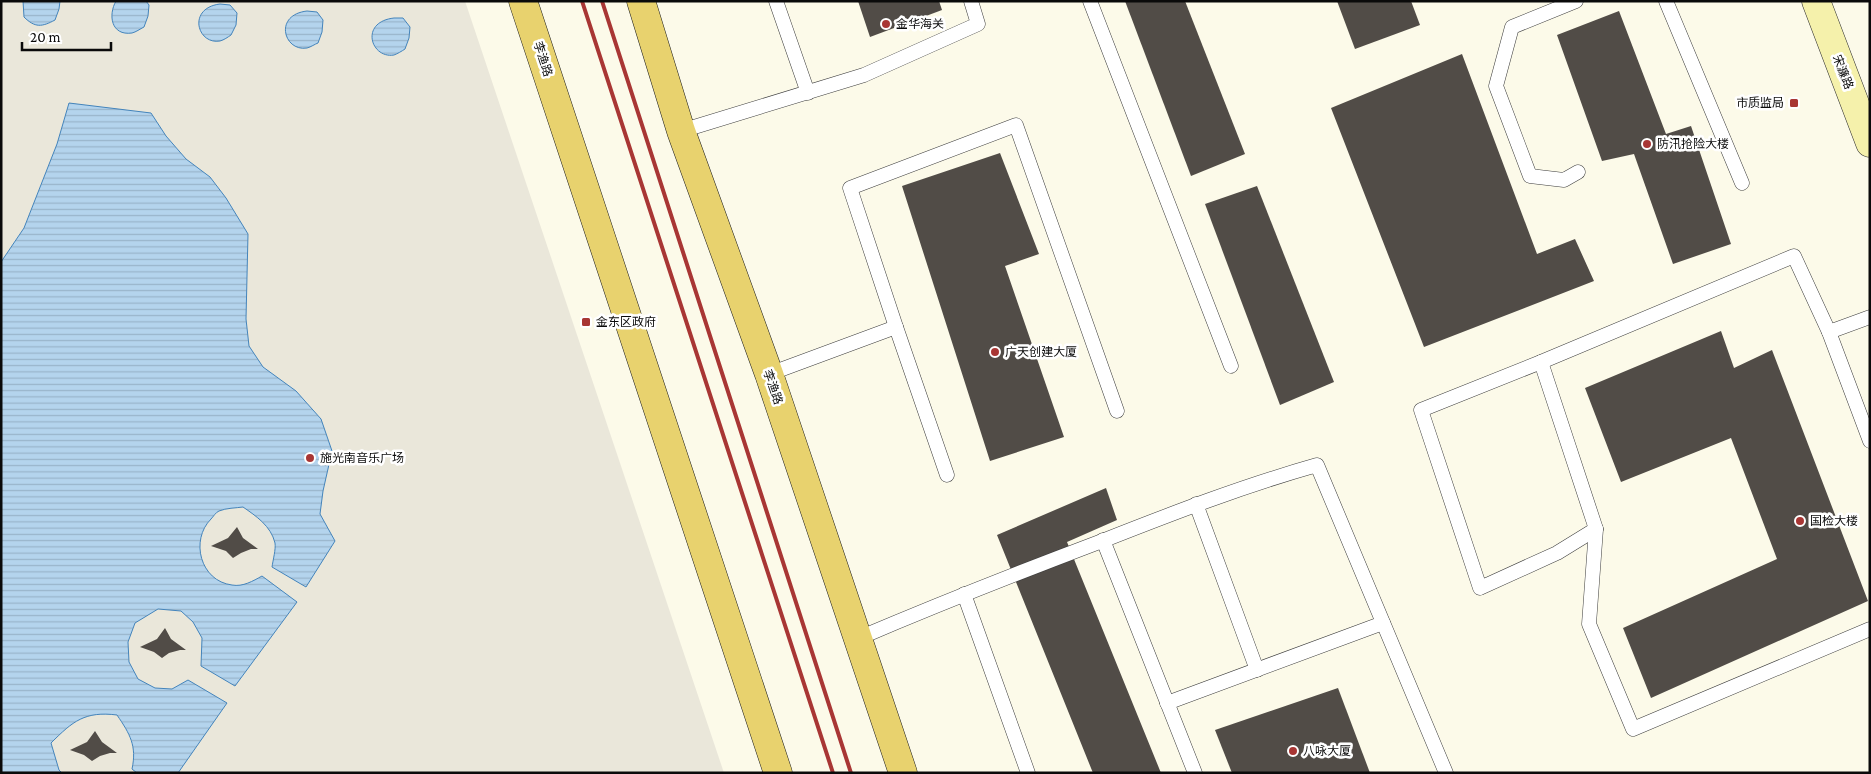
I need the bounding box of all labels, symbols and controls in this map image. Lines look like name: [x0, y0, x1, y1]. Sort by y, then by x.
place label: 金华海关: [896, 17, 944, 31]
marker: 金华海关: [880, 18, 892, 30]
scale bar: [22, 20, 111, 52]
text: 20 m: [30, 29, 61, 45]
street label: 李渔路: [531, 40, 555, 78]
street label: 宋濂路: [1830, 53, 1856, 91]
place label: 市质监局: [1736, 96, 1784, 110]
marker: 市质监局: [1788, 97, 1800, 109]
place label: 防汛抢险大楼: [1657, 137, 1729, 151]
marker: 防汛抢险大楼: [1641, 138, 1653, 150]
place label: 金东区政府: [596, 315, 656, 329]
marker: 金东区政府: [580, 316, 592, 328]
place label: 广天创建大厦: [1005, 345, 1077, 359]
marker: 广天创建大厦: [989, 346, 1001, 358]
street label: 李渔路: [761, 368, 785, 406]
place label: 施光南音乐广场: [320, 451, 404, 465]
marker: 施光南音乐广场: [304, 452, 316, 464]
place label: 国检大楼: [1810, 514, 1858, 528]
marker: 国检大楼: [1794, 515, 1806, 527]
place label: 八咏大厦: [1303, 744, 1351, 758]
marker: 八咏大厦: [1287, 745, 1299, 757]

